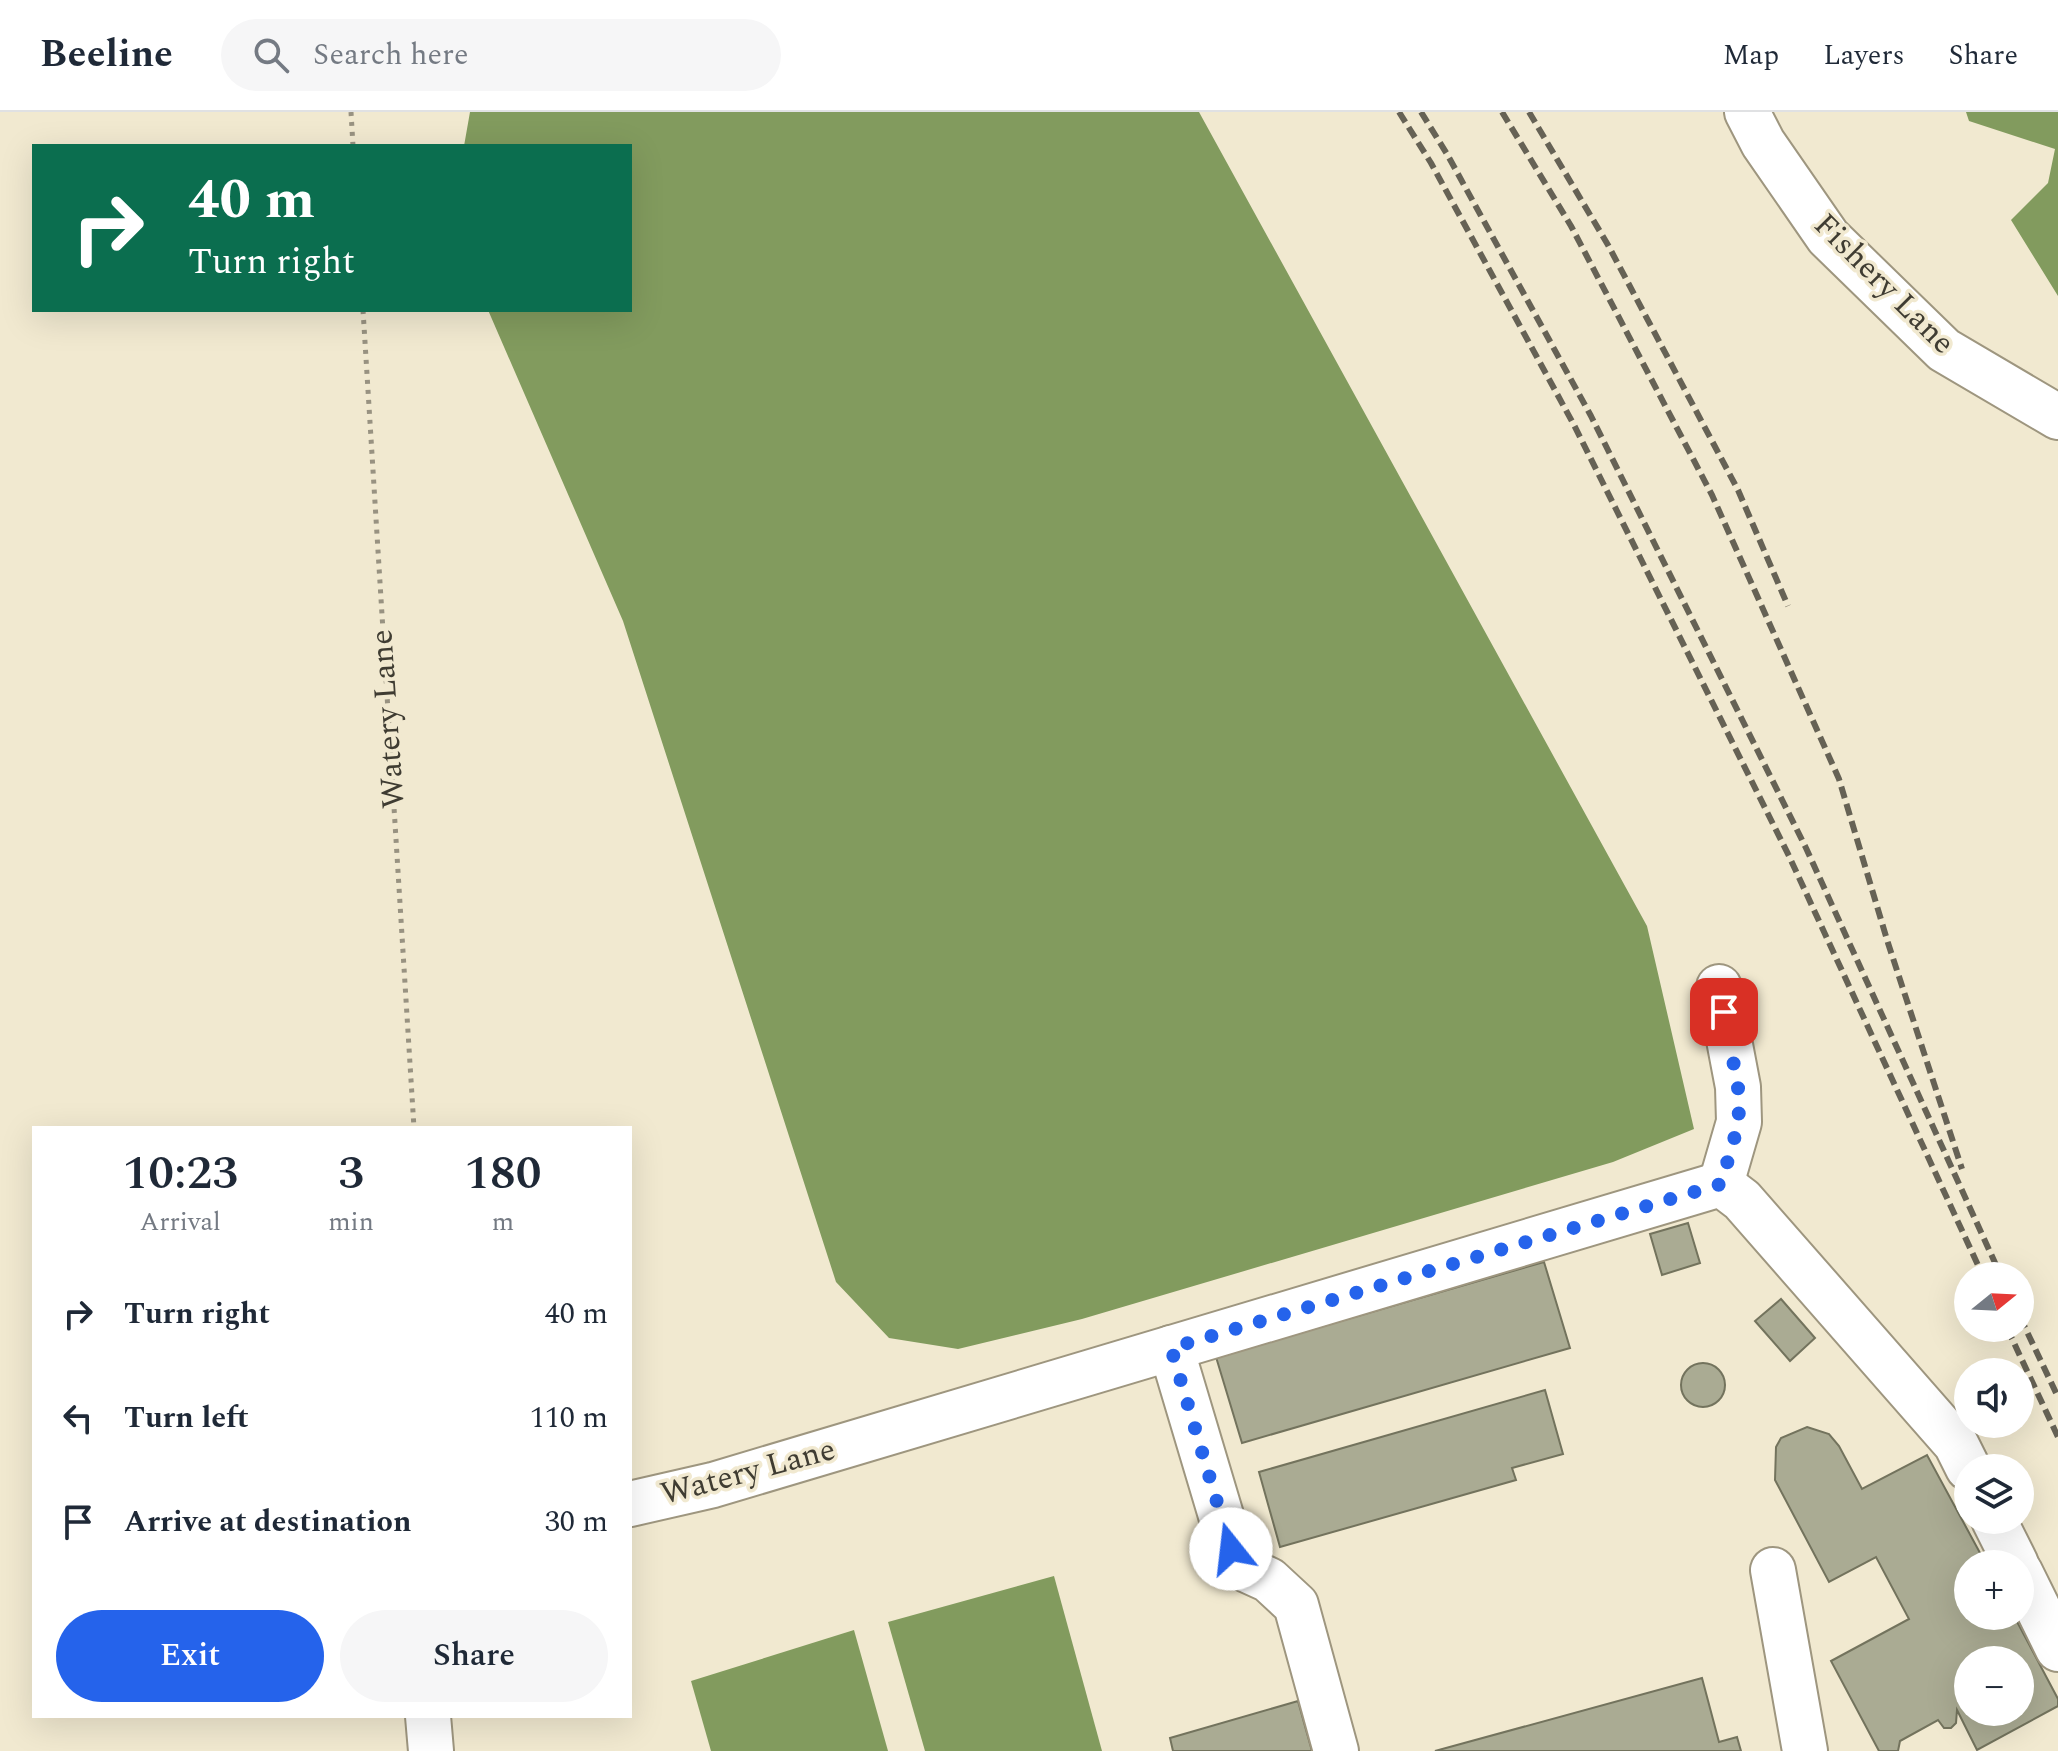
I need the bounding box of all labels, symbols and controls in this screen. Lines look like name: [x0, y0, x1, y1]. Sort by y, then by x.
search box: [221, 19, 781, 91]
text: Beeline: [40, 26, 173, 84]
text: Search here: [313, 32, 469, 78]
icon: search: [249, 33, 293, 77]
text: Map: [1723, 34, 1779, 77]
text: Layers: [1823, 34, 1905, 77]
text: Share: [1949, 34, 2018, 77]
text: 40 m: [188, 158, 315, 243]
icon: right: [56, 176, 160, 280]
street label: Fishery Lane: [1802, 202, 1966, 366]
text: Turn right: [188, 235, 355, 290]
street label: Watery Lane: [357, 628, 419, 810]
pin: [1690, 978, 1758, 1046]
icon: arrive: [1702, 990, 1746, 1034]
text: 10:23: [122, 1137, 238, 1210]
text: 3: [338, 1137, 364, 1210]
text: 180: [464, 1137, 542, 1210]
text: Arrival: [140, 1202, 221, 1242]
text: min: [328, 1202, 374, 1242]
text: m: [492, 1202, 514, 1242]
north arrow: [1954, 1262, 2034, 1342]
map controls: [1954, 1262, 2034, 1726]
text: Turn right: [124, 1291, 270, 1337]
text: 40 m: [545, 1291, 608, 1337]
icon: right: [56, 1292, 100, 1336]
button: sound: [1954, 1358, 2034, 1438]
text: Turn left: [124, 1395, 249, 1441]
text: 110 m: [530, 1395, 608, 1441]
icon: left: [56, 1396, 100, 1440]
street label: Watery Lane: [655, 1425, 841, 1519]
button: layers: [1954, 1454, 2034, 1534]
text: Arrive at destination: [124, 1499, 411, 1545]
text: 30 m: [545, 1499, 608, 1545]
icon: arrive: [56, 1500, 100, 1544]
position arrow: [1189, 1507, 1273, 1591]
button: +: [1954, 1550, 2034, 1630]
button: Exit: [56, 1610, 324, 1702]
button: Share: [340, 1610, 608, 1702]
button: −: [1954, 1646, 2034, 1726]

